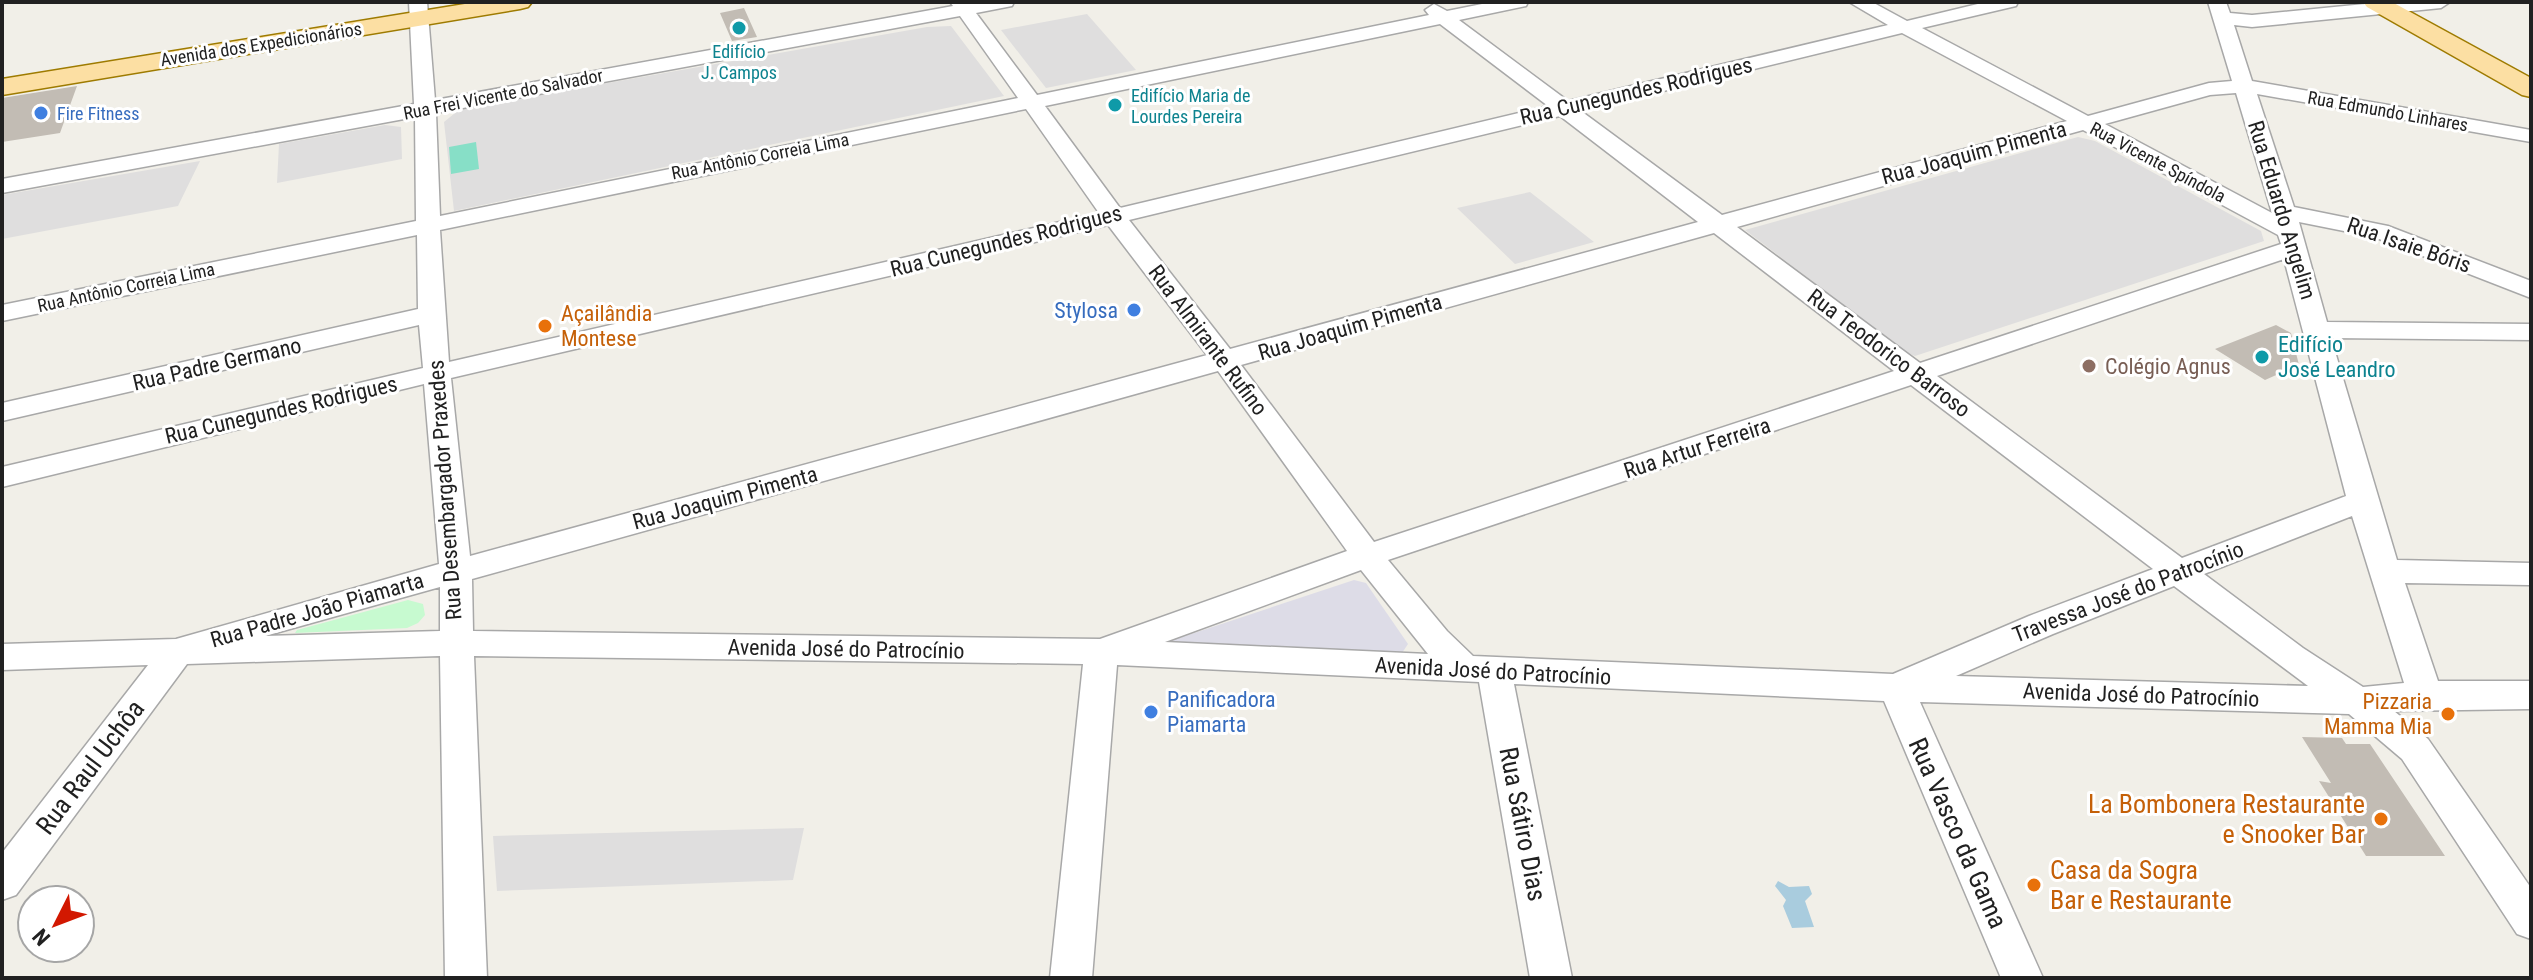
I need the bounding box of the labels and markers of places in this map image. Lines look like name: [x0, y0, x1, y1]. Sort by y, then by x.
marker: Edifício J. Campos: [730, 19, 748, 37]
place label: Edifício J. Campos: [701, 41, 777, 83]
place label: Edifício Maria de Lourdes Pereira: [1131, 85, 1250, 127]
marker: Edifício Maria de Lourdes Pereira: [1106, 96, 1124, 114]
place label: Fire Fitness: [57, 103, 139, 124]
marker: Fire Fitness: [32, 104, 50, 122]
place label: Stylosa: [1054, 298, 1118, 323]
place label: Açailândia Montese: [561, 301, 652, 351]
marker: Stylosa: [1125, 301, 1143, 319]
marker: Açailândia Montese: [536, 317, 554, 335]
place label: Edifício José Leandro: [2278, 332, 2396, 382]
marker: Edifício José Leandro: [2253, 348, 2271, 366]
place label: Colégio Agnus: [2105, 354, 2231, 379]
marker: Colégio Agnus: [2080, 357, 2098, 375]
place label: Panificadora Piamarta: [1167, 687, 1276, 737]
place label: Pizzaria Mamma Mia: [2324, 689, 2432, 739]
marker: Panificadora Piamarta: [1142, 703, 1160, 721]
marker: Pizzaria Mamma Mia: [2439, 705, 2457, 723]
place label: La Bombonera Restaurante e Snooker Bar: [2088, 789, 2365, 849]
marker: La Bombonera Restaurante e Snooker Bar: [2372, 810, 2390, 828]
place label: Casa da Sogra Bar e Restaurante: [2050, 855, 2232, 915]
marker: Casa da Sogra Bar e Restaurante: [2025, 876, 2043, 894]

